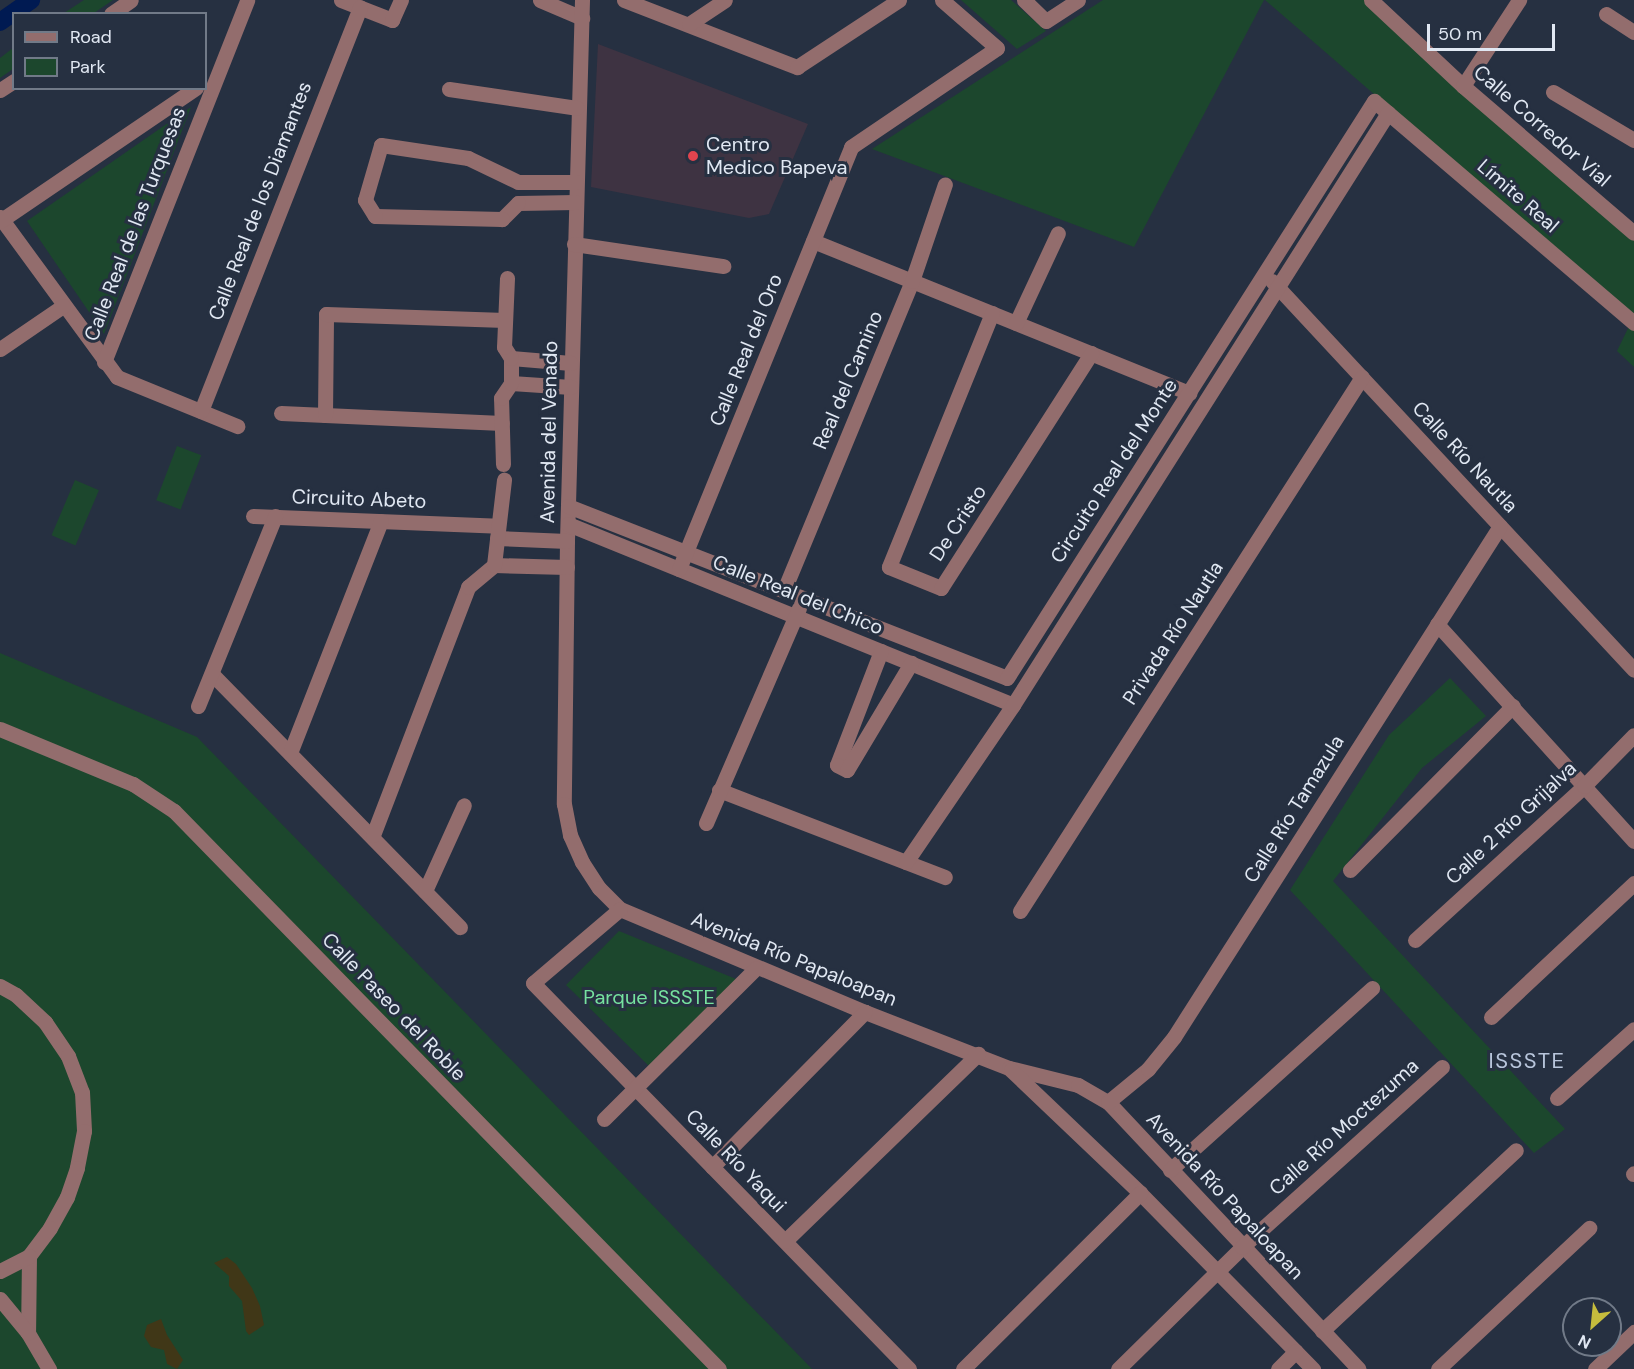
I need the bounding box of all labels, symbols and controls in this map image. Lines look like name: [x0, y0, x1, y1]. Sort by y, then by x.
legend: [12, 12, 207, 90]
scale bar: [1430, 12, 1558, 50]
text: 50 m: [1438, 22, 1482, 46]
text: Road: [70, 25, 112, 49]
text: Park: [70, 55, 106, 79]
street label: Calle Corredor Vial: [1469, 60, 1615, 192]
street label: Calle Real de los Diamantes: [203, 78, 317, 324]
street label: Calle Real de las Turquesas: [79, 103, 191, 345]
place label: Centro Medico Bapeva: [706, 132, 847, 179]
marker: Centro Medico Bapeva: [684, 147, 702, 165]
street label: Límite Real: [1472, 154, 1564, 238]
street label: Calle Real del Oro: [705, 270, 787, 430]
street label: Real del Camino: [808, 307, 888, 453]
street label: Avenida del Venado: [535, 341, 563, 523]
street label: Circuito Real del Monte: [1045, 374, 1183, 568]
street label: Calle Río Nautla: [1407, 396, 1523, 518]
street label: De Cristo: [925, 480, 991, 566]
street label: Circuito Abeto: [291, 485, 427, 513]
street label: Calle Real del Chico: [709, 550, 887, 640]
street label: Privada Río Nautla: [1118, 557, 1228, 709]
street label: Calle Río Tamazula: [1239, 731, 1349, 887]
street label: Calle 2 Río Grijalva: [1441, 756, 1581, 890]
street label: Avenida Río Papaloapan: [688, 907, 900, 1011]
street label: Calle Paseo del Roble: [317, 928, 471, 1086]
park label: Parque ISSSTE: [583, 985, 715, 1009]
district label: ISSSTE: [1489, 1048, 1565, 1074]
street label: Calle Río Moctezuma: [1264, 1054, 1424, 1200]
street label: Calle Río Yaqui: [681, 1104, 791, 1218]
street label: Avenida Río Papaloapan: [1141, 1107, 1309, 1285]
north arrow: [1562, 1297, 1622, 1357]
text: N: [1575, 1330, 1594, 1354]

